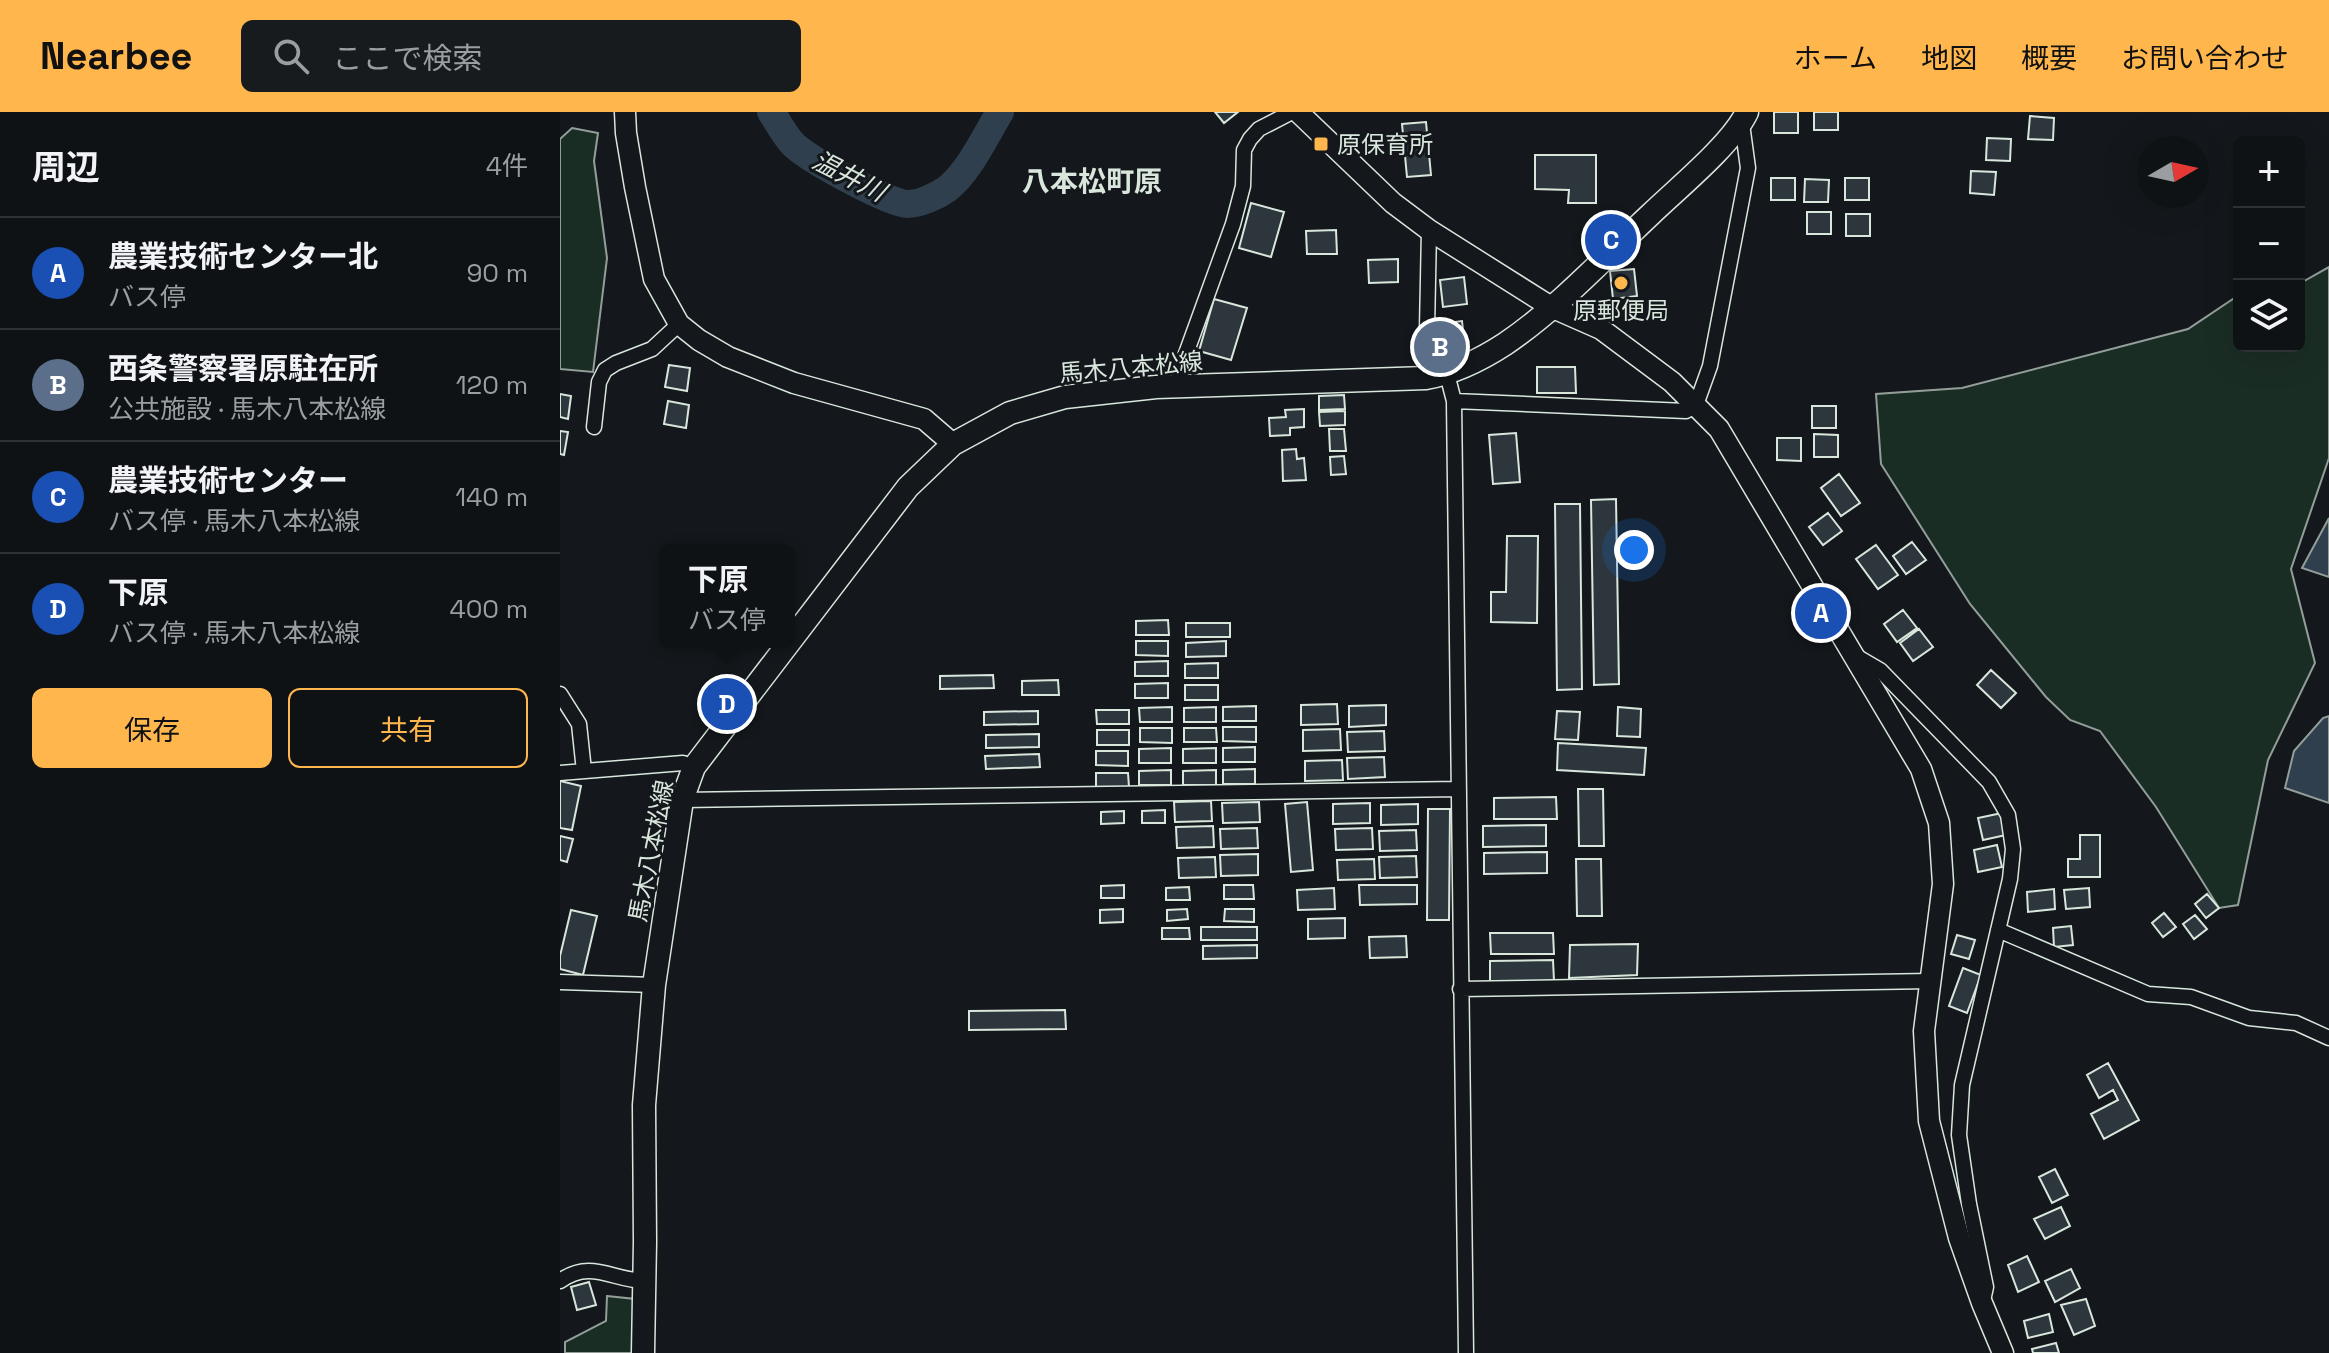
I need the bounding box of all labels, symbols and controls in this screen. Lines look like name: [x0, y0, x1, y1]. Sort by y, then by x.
search box: [241, 20, 801, 92]
text: Nearbee: [40, 32, 193, 80]
icon: search: [269, 34, 313, 78]
text: ここで検索: [333, 39, 483, 78]
text: ホーム: [1794, 40, 1877, 76]
text: 地図: [1921, 40, 1977, 76]
text: 概要: [2021, 40, 2077, 76]
text: お問い合わせ: [2121, 40, 2289, 76]
place label: 原保育所: [1337, 129, 1433, 160]
marker: 原保育所: [1312, 135, 1330, 153]
north arrow: [2137, 136, 2209, 208]
map controls: [2233, 136, 2305, 352]
button: +: [2233, 136, 2305, 208]
water label: 温井川: [807, 143, 894, 210]
text: 周辺: [32, 146, 100, 189]
text: 4件: [486, 149, 528, 183]
district label: 八本松町原: [1022, 163, 1162, 199]
button: −: [2233, 208, 2305, 280]
pin: C: [1585, 210, 1637, 270]
text: 農業技術センター北: [108, 237, 378, 276]
text: A: [50, 256, 66, 290]
text: 90 m: [466, 256, 528, 290]
marker: 原郵便局: [1612, 274, 1630, 292]
text: バス停: [108, 280, 186, 314]
button: layers: [2233, 280, 2305, 352]
place label: 原郵便局: [1573, 295, 1669, 326]
pin: B: [1414, 317, 1466, 377]
street label: 馬木八本松線: [1058, 345, 1204, 389]
text: 西条警察署原駐在所: [108, 349, 378, 388]
text: B: [49, 368, 67, 402]
text: 120 m: [456, 368, 528, 402]
text: 公共施設 · 馬木八本松線: [108, 392, 386, 426]
text: 農業技術センター: [108, 461, 348, 500]
text: C: [50, 480, 66, 514]
text: 140 m: [455, 480, 528, 514]
text: バス停 · 馬木八本松線: [108, 504, 360, 538]
your location: [1614, 530, 1654, 570]
popup: [659, 544, 795, 648]
text: 下原: [688, 560, 748, 599]
text: 下原: [108, 573, 168, 612]
pin: A: [1795, 583, 1847, 643]
text: D: [49, 592, 67, 626]
text: 400 m: [449, 592, 528, 626]
text: バス停: [688, 603, 766, 637]
text: バス停 · 馬木八本松線: [108, 616, 360, 650]
pin: D: [701, 674, 753, 734]
button: 保存: [32, 688, 272, 768]
button: 共有: [288, 688, 528, 768]
street label: 馬木八本松線: [622, 777, 680, 925]

